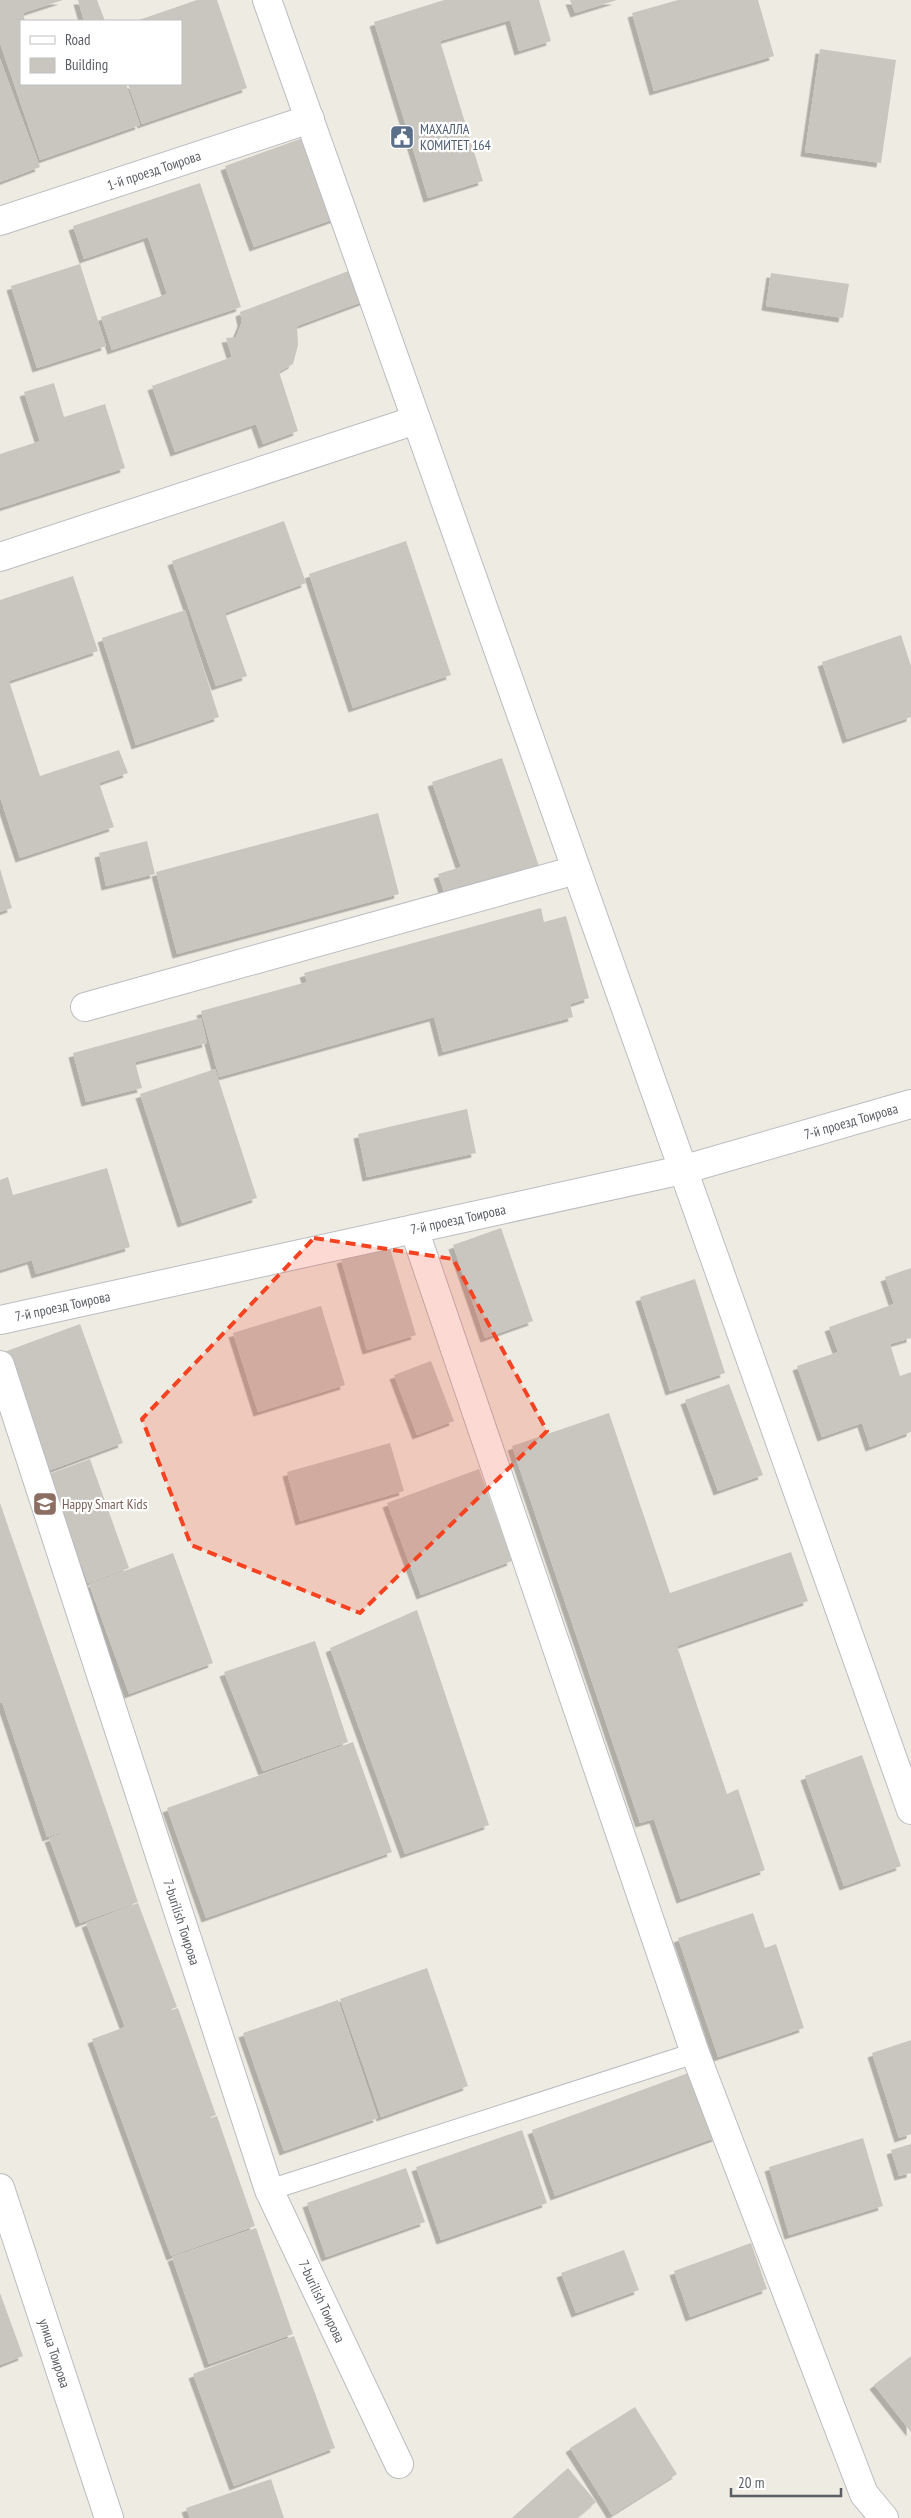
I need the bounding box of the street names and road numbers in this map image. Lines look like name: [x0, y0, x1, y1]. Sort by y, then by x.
street label: 1-й проезд Тоирова: [105, 147, 203, 194]
street label: 7-й проезд Тоирова: [802, 1099, 900, 1143]
street label: 7-й проезд Тоирова: [409, 1200, 507, 1238]
street label: 7-й проезд Тоирова: [13, 1287, 112, 1325]
street label: 7-burilish Тоирова: [159, 1877, 204, 1967]
street label: 7-burilish Тоирова: [295, 2257, 349, 2346]
street label: улица Тоирова: [35, 2316, 74, 2390]

